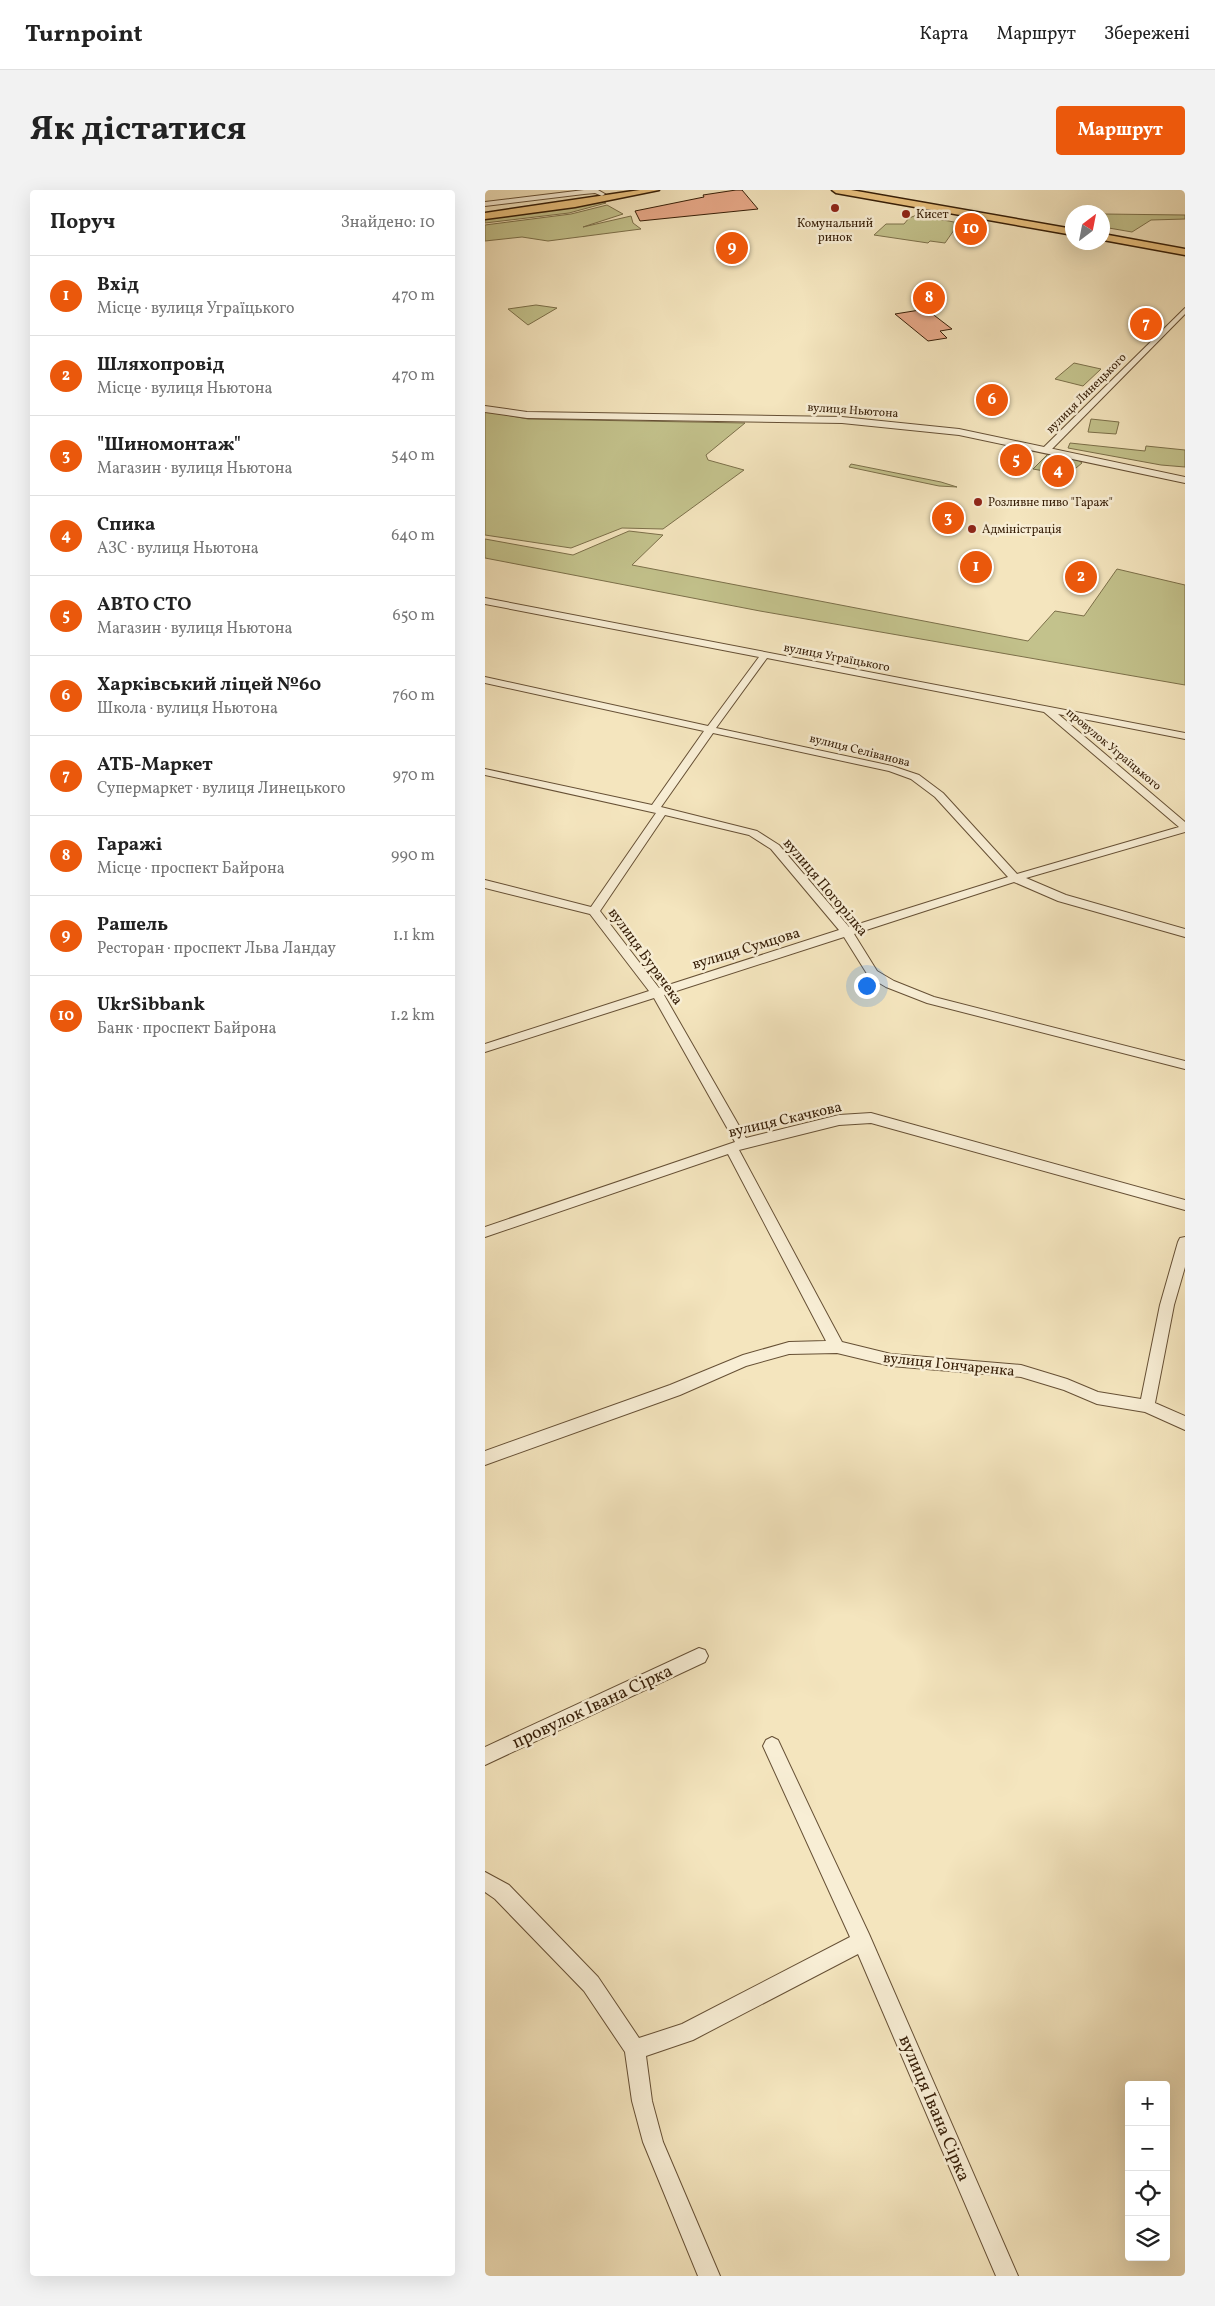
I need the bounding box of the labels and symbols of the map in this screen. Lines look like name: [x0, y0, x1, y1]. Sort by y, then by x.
marker: Комунальний ринок: [829, 202, 841, 214]
north arrow: [1065, 205, 1110, 250]
place label: Кисет: [916, 207, 948, 223]
marker: Кисет: [900, 208, 912, 220]
pin: 10: [955, 210, 987, 248]
place label: Комунальний ринок: [797, 216, 873, 246]
pin: 9: [716, 229, 748, 267]
pin: 8: [913, 279, 945, 317]
pin: 7: [1130, 305, 1162, 343]
street label: вулиця Линецького: [1043, 350, 1130, 437]
pin: 6: [976, 381, 1008, 419]
street label: вулиця Ньютона: [807, 400, 899, 422]
pin: 5: [1000, 441, 1032, 479]
pin: 4: [1042, 452, 1074, 490]
place label: Розливне пиво "Гараж": [988, 495, 1113, 511]
marker: Розливне пиво "Гараж": [972, 496, 984, 508]
pin: 3: [932, 499, 964, 537]
place label: Адміністрація: [982, 522, 1062, 538]
marker: Адміністрація: [966, 523, 978, 535]
pin: 1: [960, 548, 992, 586]
pin: 2: [1065, 558, 1097, 596]
street label: вулиця Уграїцького: [782, 640, 891, 676]
street label: провулок Уграїцького: [1062, 705, 1164, 794]
street label: вулиця Селіванова: [808, 731, 912, 771]
street label: вулиця Погорілка: [777, 834, 872, 942]
street label: вулиця Бурачека: [602, 904, 687, 1010]
street label: вулиця Сумцова: [690, 923, 803, 976]
your location: [854, 973, 880, 999]
street label: вулиця Скачкова: [727, 1097, 844, 1144]
street label: вулиця Гончаренка: [882, 1348, 1016, 1383]
street label: провулок Івана Сірка: [508, 1659, 677, 1756]
street label: вулиця Івана Сірка: [892, 2032, 976, 2186]

